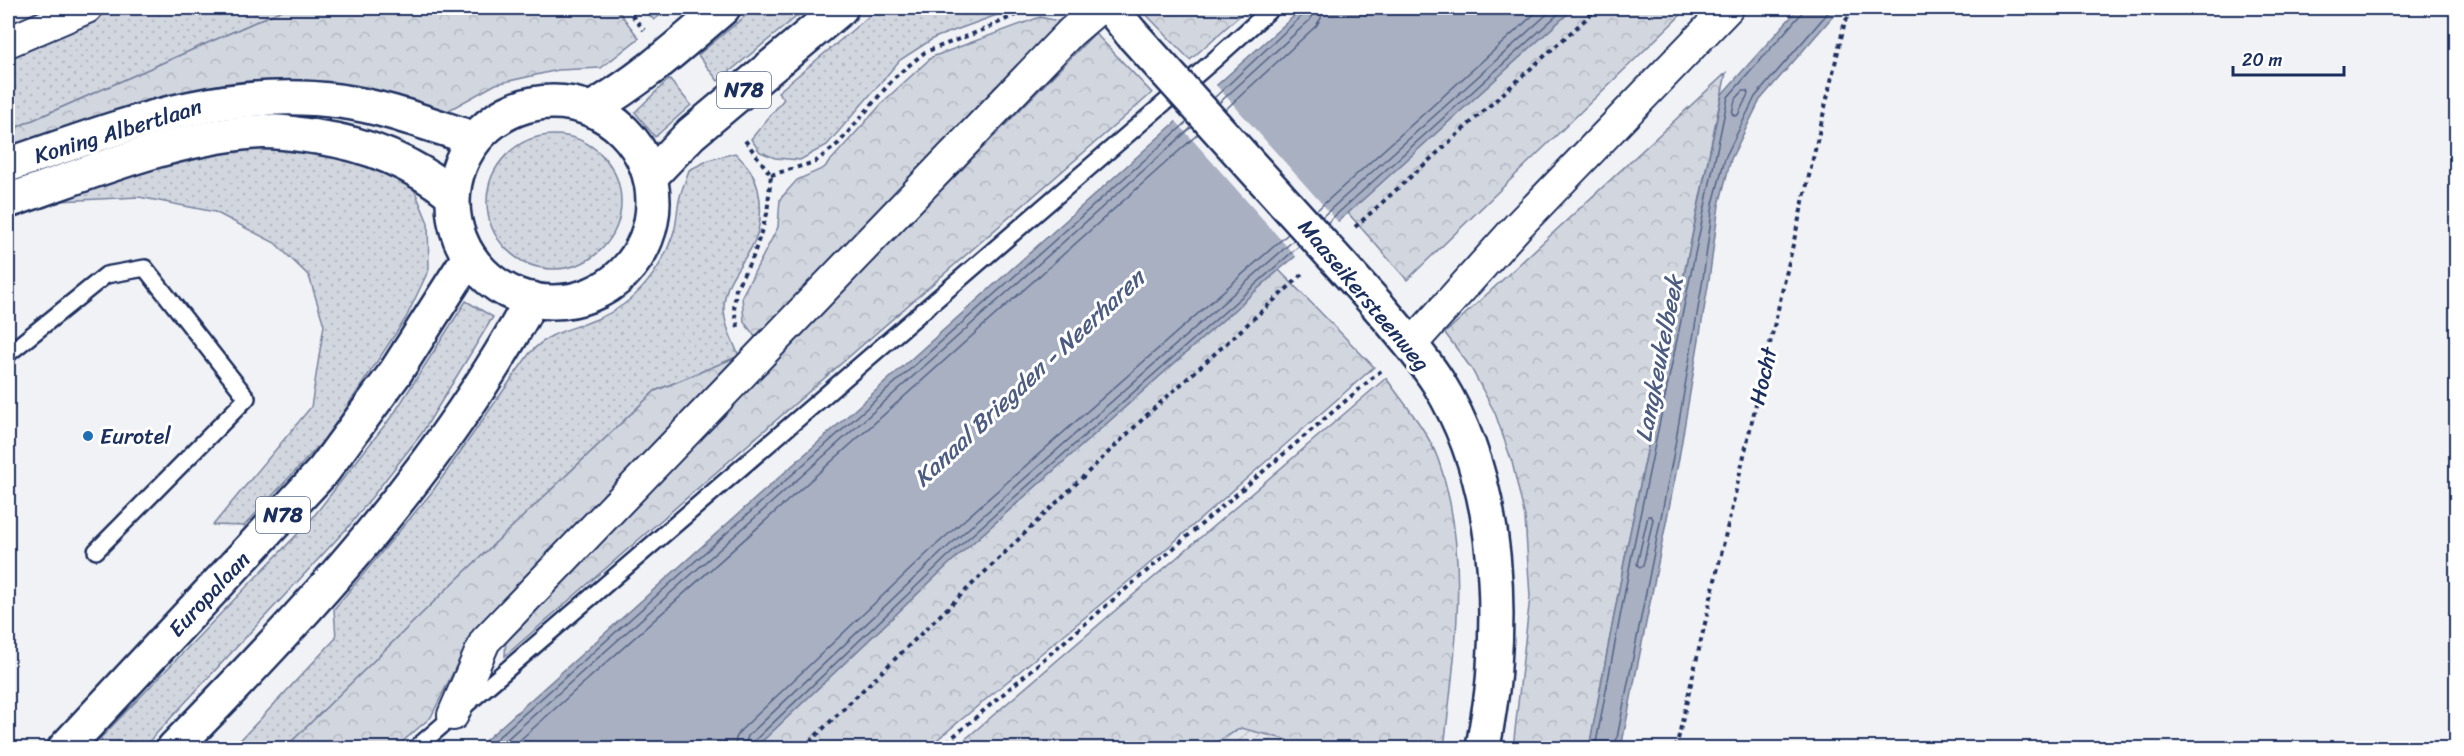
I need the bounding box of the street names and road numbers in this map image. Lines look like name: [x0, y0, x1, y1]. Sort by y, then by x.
road number: N78: [717, 72, 771, 108]
street label: Koning Albertlaan: [29, 87, 207, 175]
street label: Maaseikersteenweg: [1288, 210, 1440, 380]
street label: Hocht: [1737, 342, 1789, 409]
road number: N78: [256, 497, 310, 533]
street label: Europalaan: [158, 541, 260, 646]

